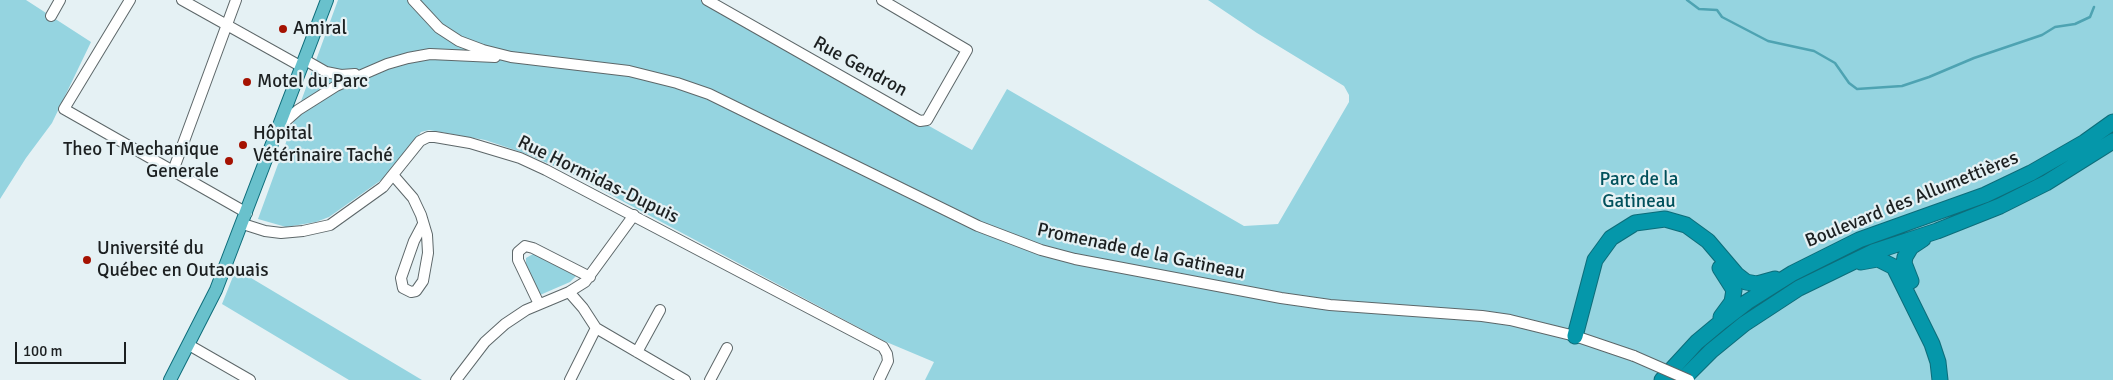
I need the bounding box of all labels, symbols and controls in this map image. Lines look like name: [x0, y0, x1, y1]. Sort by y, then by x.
place label: Amiral: [293, 18, 347, 40]
marker: Amiral: [277, 23, 289, 35]
street label: Rue Gendron: [809, 32, 911, 102]
place label: Motel du Parc: [257, 71, 368, 93]
marker: Motel du Parc: [241, 76, 253, 88]
place label: Hôpital Vétérinaire Taché: [253, 123, 393, 167]
street label: Rue Hormidas-Dupuis: [514, 131, 682, 229]
place label: Theo T Mechanique Generale: [63, 139, 219, 183]
marker: Hôpital Vétérinaire Taché: [237, 139, 249, 151]
street label: Boulevard des Allumettières: [1802, 147, 2022, 253]
marker: Theo T Mechanique Generale: [223, 155, 235, 167]
park label: Parc de la Gatineau: [1600, 169, 1678, 213]
street label: Promenade de la Gatineau: [1035, 219, 1247, 285]
place label: Université du Québec en Outaouais: [97, 238, 268, 282]
marker: Université du Québec en Outaouais: [81, 254, 93, 266]
scale bar: [18, 332, 129, 364]
text: 100 m: [23, 342, 63, 360]

